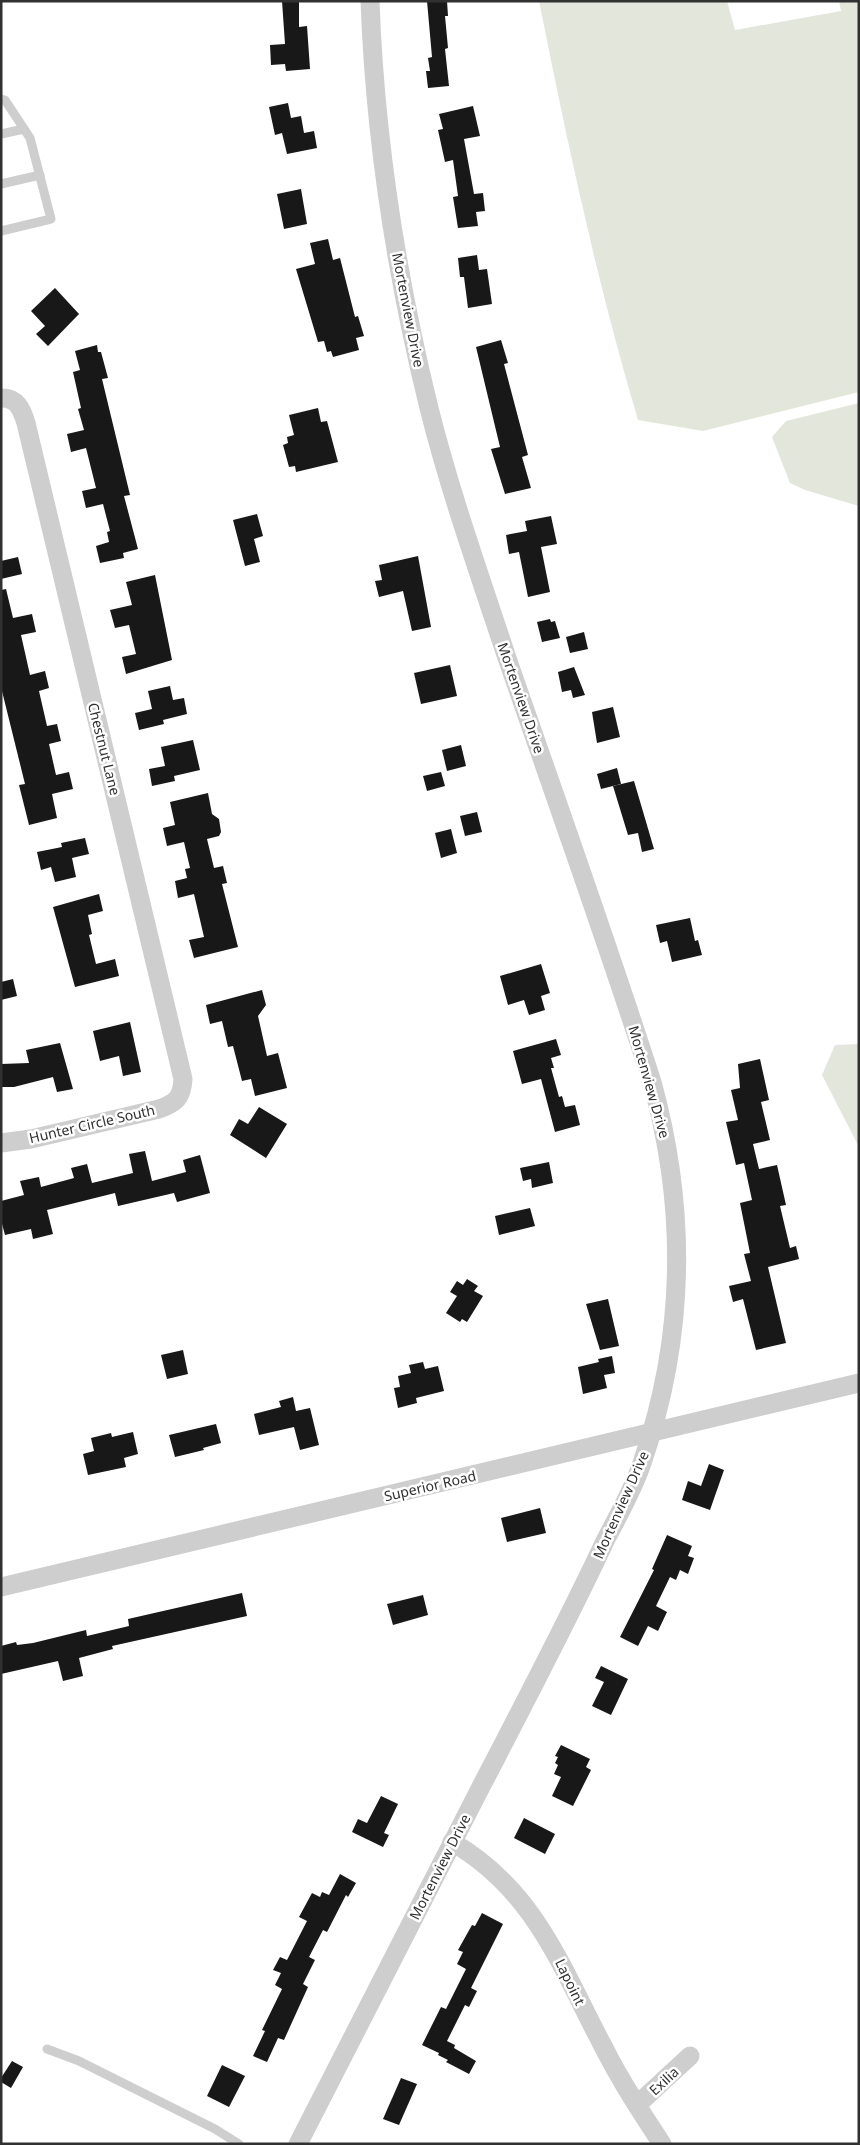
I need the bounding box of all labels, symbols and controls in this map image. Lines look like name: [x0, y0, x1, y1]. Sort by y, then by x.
street label: Mortenview Drive: [388, 251, 429, 369]
street label: Mortenview Drive: [494, 640, 549, 756]
street label: Chestnut Lane: [84, 701, 125, 797]
street label: Mortenview Drive: [624, 1023, 675, 1140]
street label: Hunter Circle South: [27, 1100, 157, 1147]
street label: Mortenview Drive: [588, 1448, 653, 1562]
street label: Superior Road: [382, 1466, 478, 1505]
street label: Mortenview Drive: [405, 1811, 474, 1923]
street label: Lapoint: [551, 1955, 590, 2008]
street label: Exilia: [645, 2062, 683, 2099]

